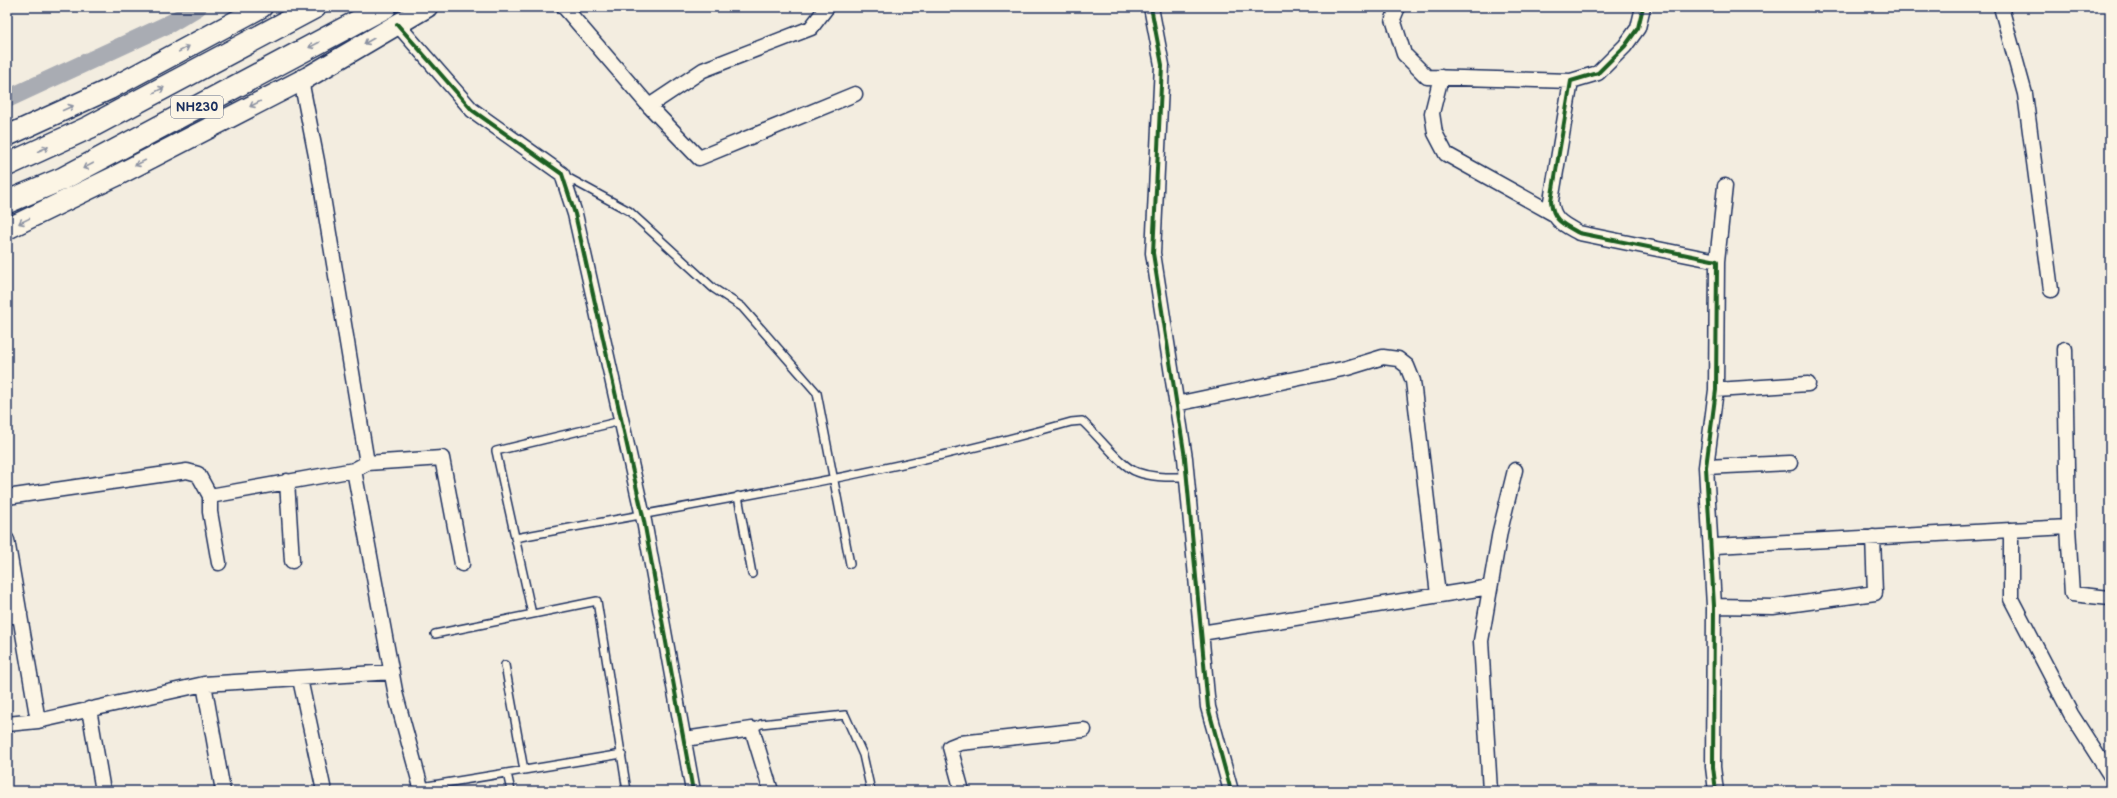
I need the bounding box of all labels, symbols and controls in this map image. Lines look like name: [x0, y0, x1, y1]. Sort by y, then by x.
one-way arrow: [363, 37, 375, 45]
one-way arrow: [308, 42, 320, 49]
one-way arrow: [178, 45, 190, 53]
one-way arrow: [152, 86, 164, 94]
road number: NH230: [171, 96, 223, 118]
one-way arrow: [250, 100, 262, 108]
one-way arrow: [62, 104, 74, 111]
one-way arrow: [36, 145, 48, 152]
one-way arrow: [134, 160, 146, 168]
one-way arrow: [82, 162, 94, 170]
one-way arrow: [18, 218, 30, 225]

